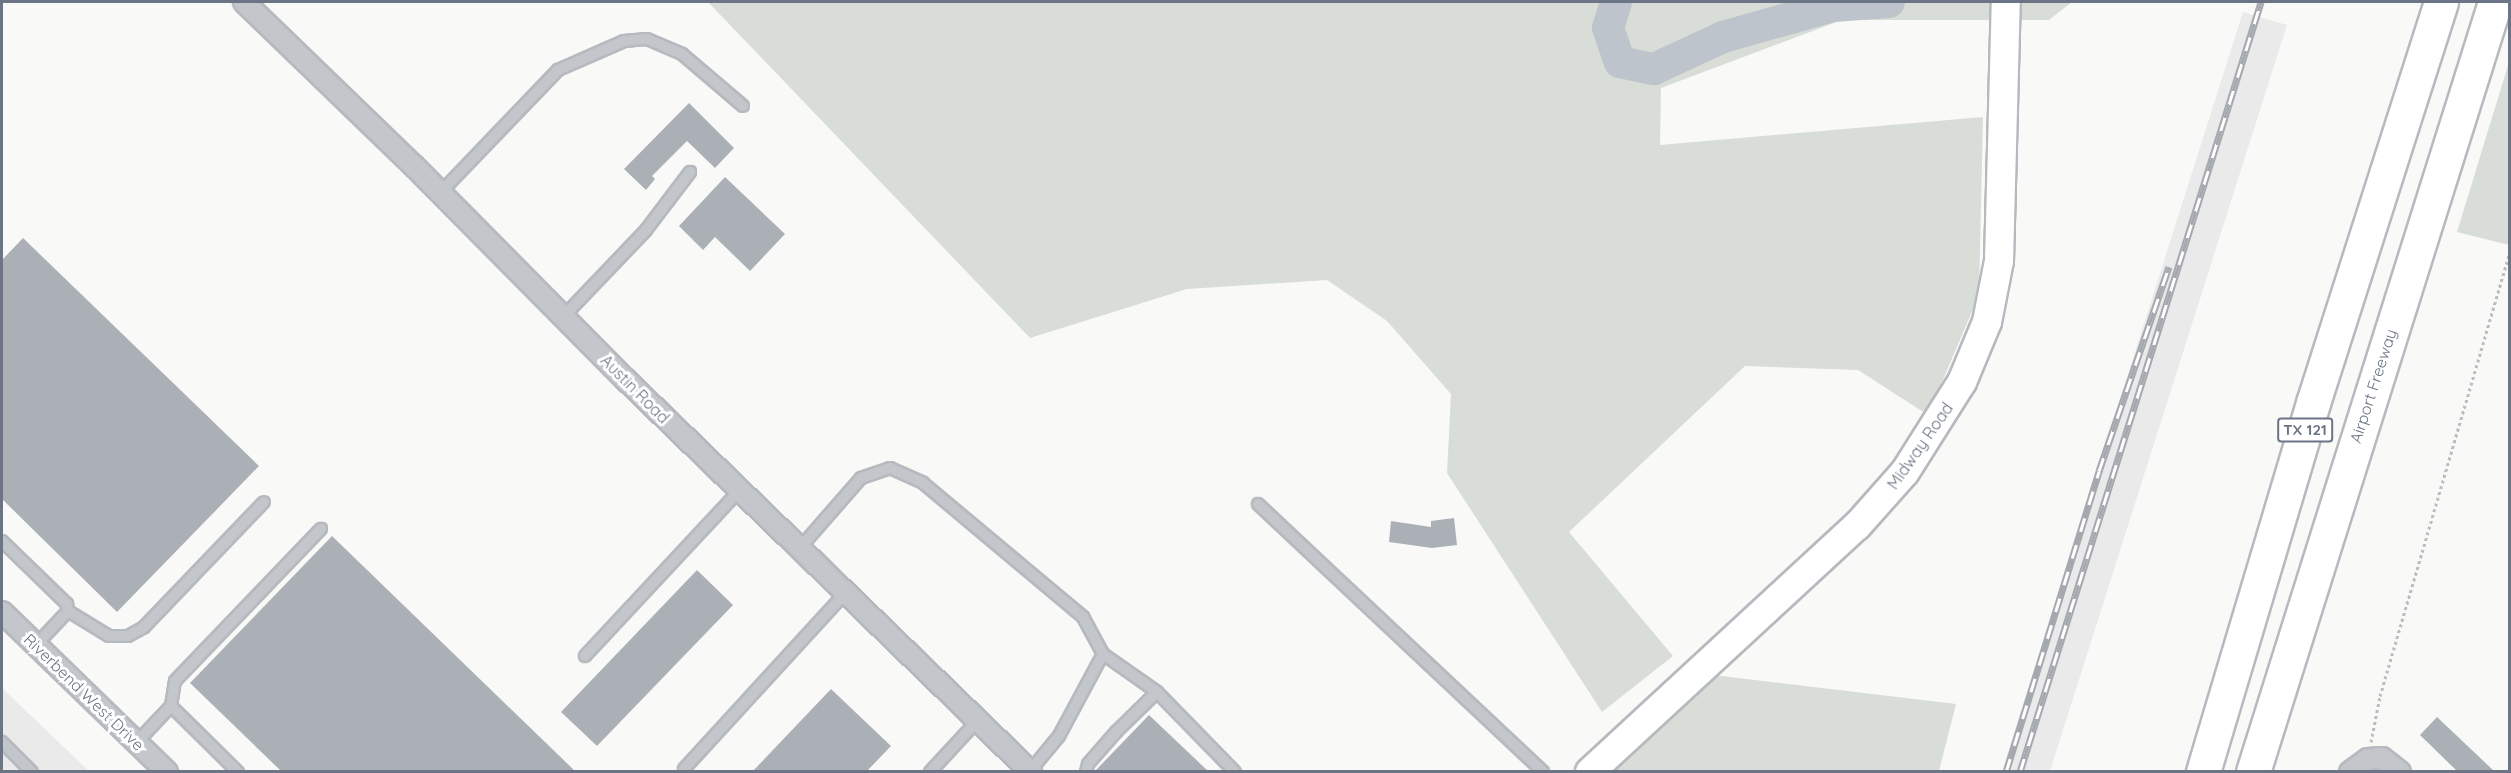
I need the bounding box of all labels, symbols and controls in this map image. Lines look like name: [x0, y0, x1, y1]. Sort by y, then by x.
street label: Airport Freeway: [2345, 326, 2401, 446]
street label: Austin Road: [597, 351, 673, 427]
street label: Midway Road: [1883, 399, 1957, 493]
road number: TX 121: [2276, 418, 2334, 442]
street label: Riverbend West Drive: [20, 630, 148, 754]

